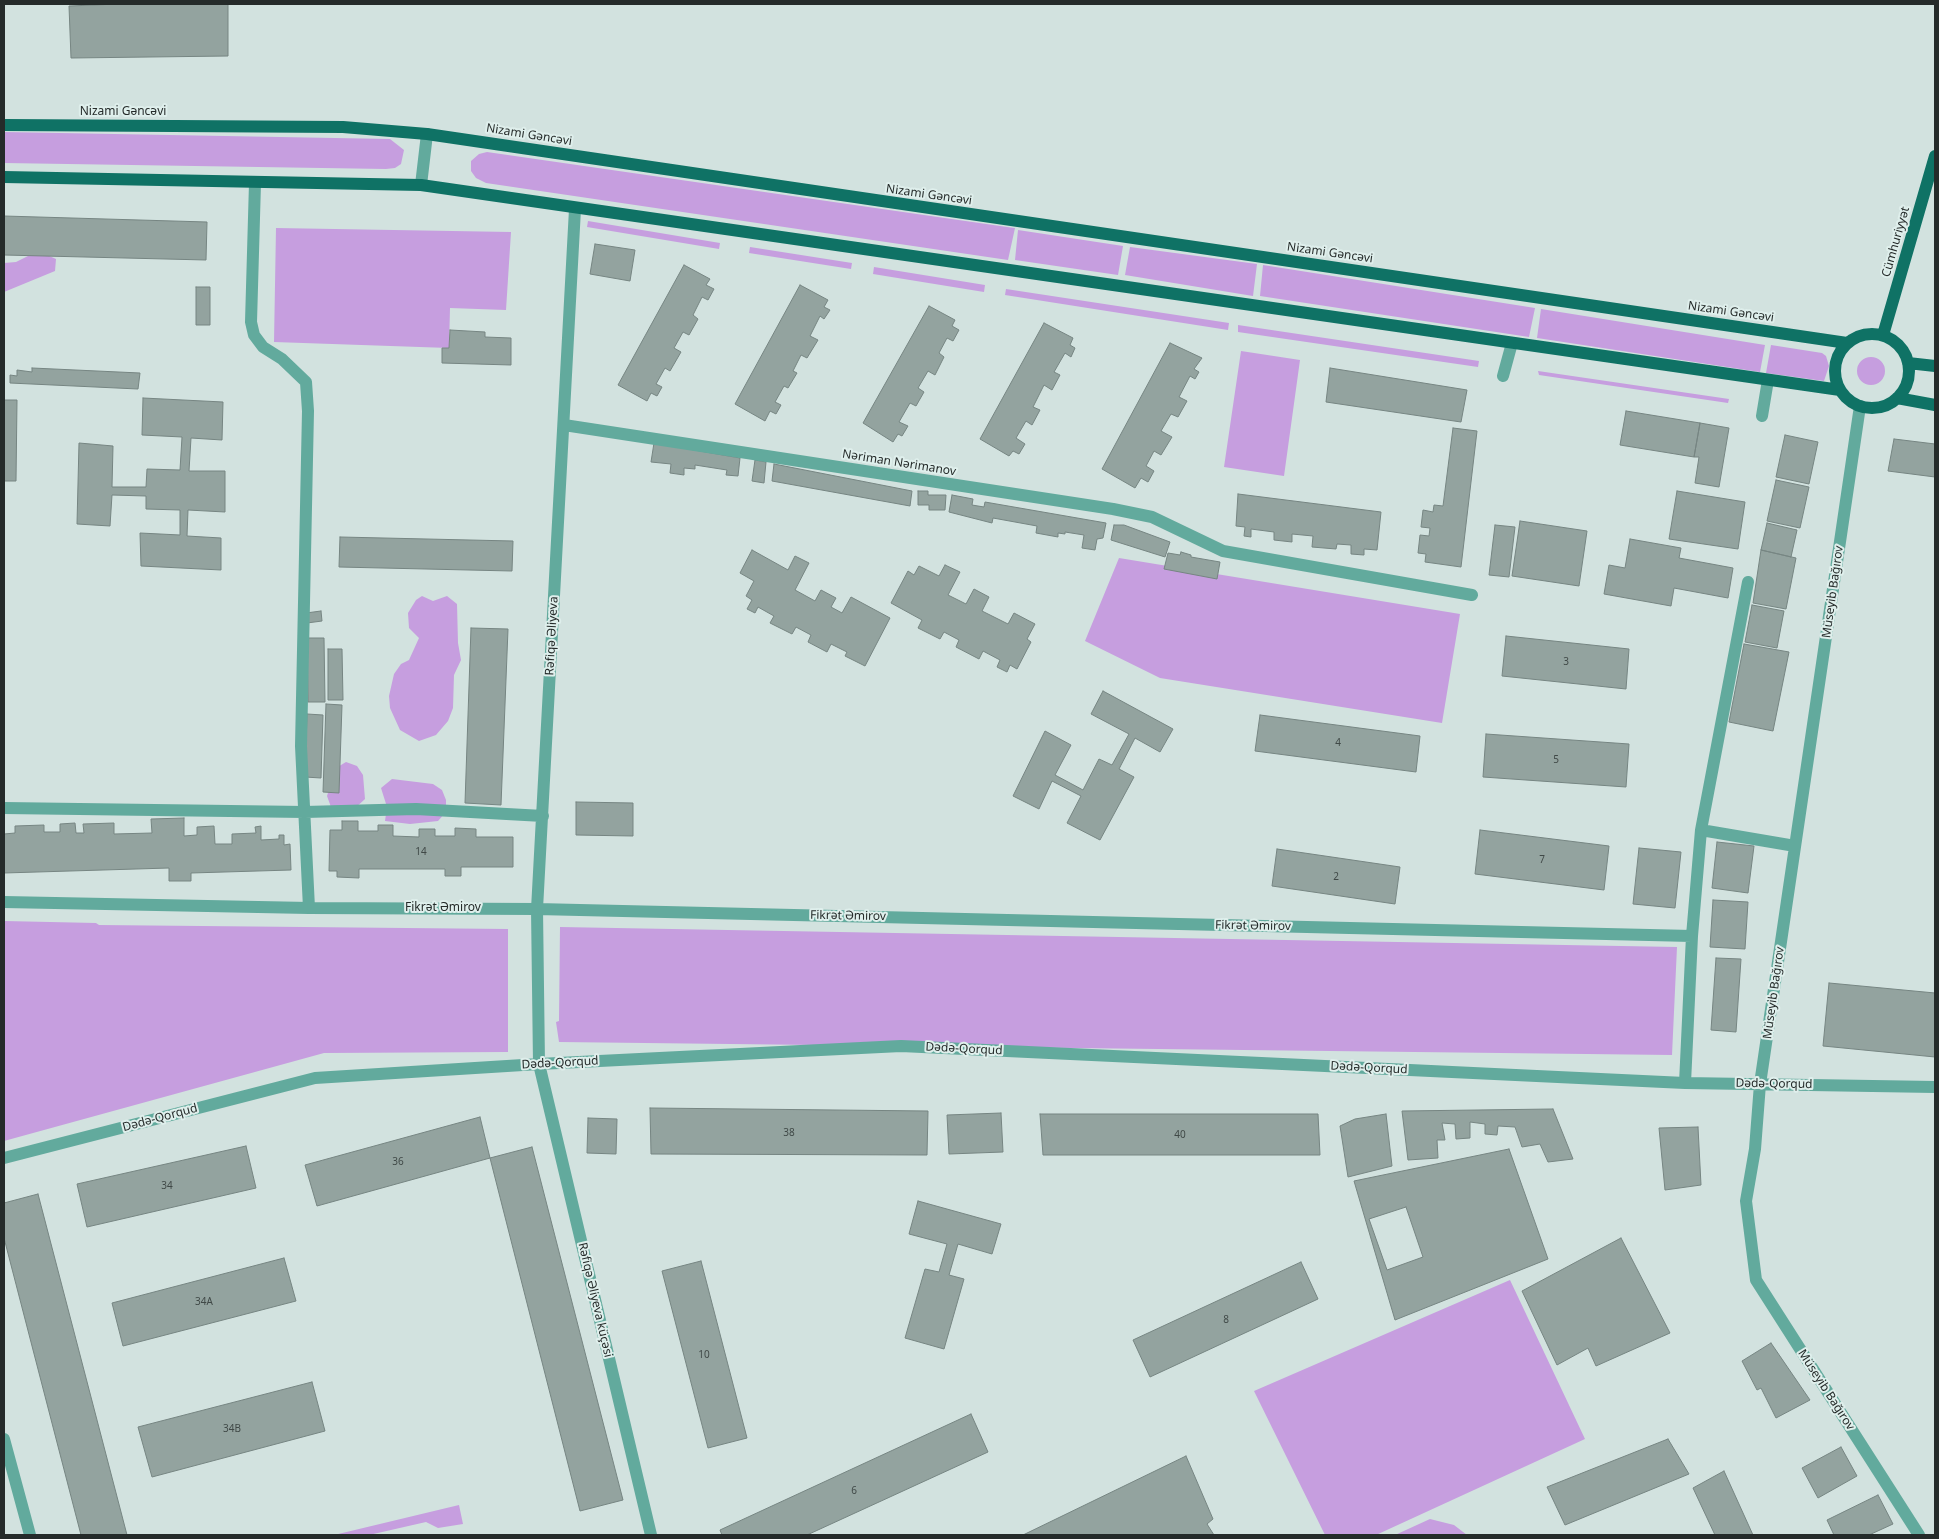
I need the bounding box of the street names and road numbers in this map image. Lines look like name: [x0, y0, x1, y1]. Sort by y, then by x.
street label: Nizami Gəncəvi: [80, 105, 166, 119]
street label: Nizami Gəncəvi: [485, 121, 573, 149]
street label: Nizami Gəncəvi: [885, 182, 973, 208]
street label: Cümhuriyyət: [1879, 205, 1913, 279]
street label: Nizami Gəncəvi: [1286, 240, 1374, 266]
street label: Nizami Gəncəvi: [1687, 299, 1775, 325]
street label: Nəriman Nərimanov: [841, 447, 957, 479]
street label: Müseyib Bağırov: [1819, 545, 1847, 639]
street label: Rəfiqə Əliyeva: [543, 596, 561, 676]
street label: Fikrət Əmirov: [405, 901, 481, 915]
street label: Fikrət Əmirov: [810, 908, 886, 924]
street label: Fikrət Əmirov: [1215, 918, 1291, 934]
street label: Müseyib Bağırov: [1760, 946, 1788, 1040]
street label: Dədə-Qorqud: [925, 1040, 1003, 1058]
street label: Dədə-Qorqud: [521, 1054, 599, 1072]
street label: Dədə-Qorqud: [1330, 1059, 1408, 1077]
street label: Dədə-Qorqud: [1735, 1076, 1813, 1092]
street label: Dədə-Qorqud: [121, 1101, 199, 1135]
street label: Rəfiqə Əliyeva küçəsi: [575, 1241, 615, 1359]
street label: Müseyib Bağırov: [1795, 1347, 1857, 1433]

